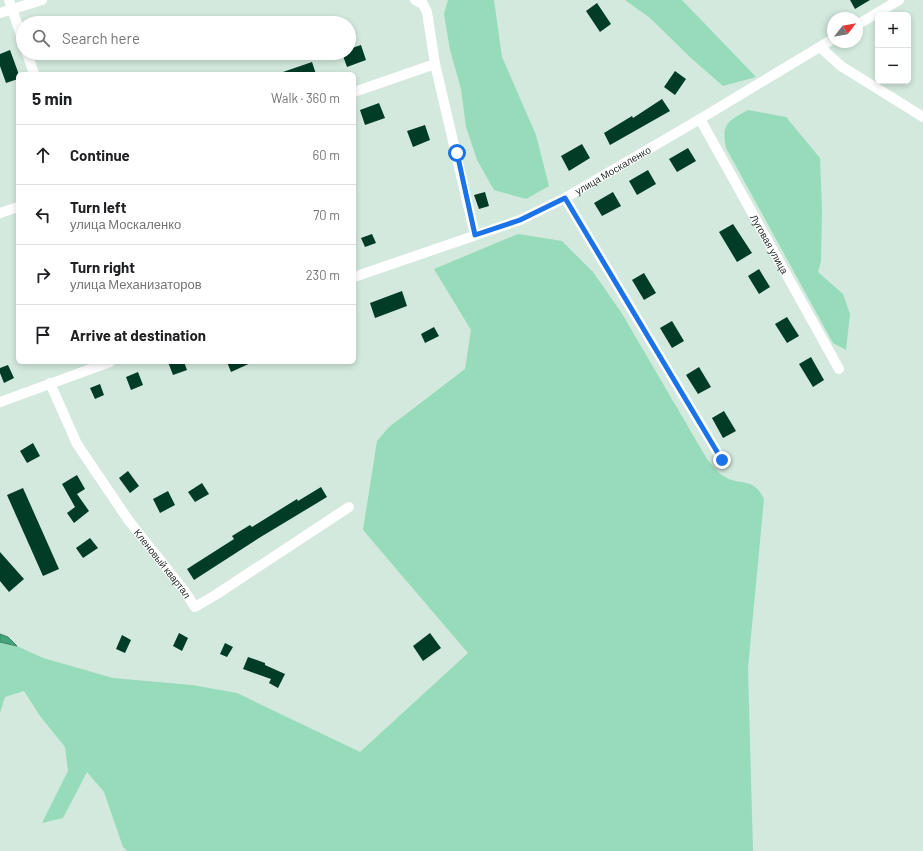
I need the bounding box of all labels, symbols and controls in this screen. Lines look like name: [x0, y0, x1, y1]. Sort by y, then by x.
north arrow: [827, 12, 863, 48]
map controls: [875, 12, 911, 84]
button: +: [875, 12, 911, 48]
search box: [16, 16, 356, 60]
icon: search: [30, 27, 52, 49]
text: Search here: [62, 29, 140, 47]
button: −: [875, 48, 911, 84]
text: 5 min: [32, 88, 72, 108]
text: Walk · 360 m: [271, 90, 340, 106]
street label: улица Москаленко: [573, 143, 653, 197]
icon: ahead: [32, 144, 54, 166]
route start: [448, 144, 466, 162]
text: Continue: [70, 146, 130, 164]
text: 60 m: [313, 147, 340, 163]
text: Turn left: [70, 198, 126, 216]
icon: left: [32, 204, 54, 226]
text: 70 m: [313, 207, 340, 223]
street label: Луговая улица: [748, 212, 791, 276]
text: улица Москаленко: [70, 216, 181, 232]
text: Turn right: [70, 258, 135, 276]
icon: right: [32, 264, 54, 286]
text: 230 m: [306, 267, 340, 283]
text: улица Механизаторов: [70, 276, 202, 292]
icon: arrive: [32, 324, 54, 346]
text: Arrive at destination: [70, 326, 206, 344]
route end: [713, 451, 731, 469]
street label: Кленовый квартал: [132, 527, 194, 601]

